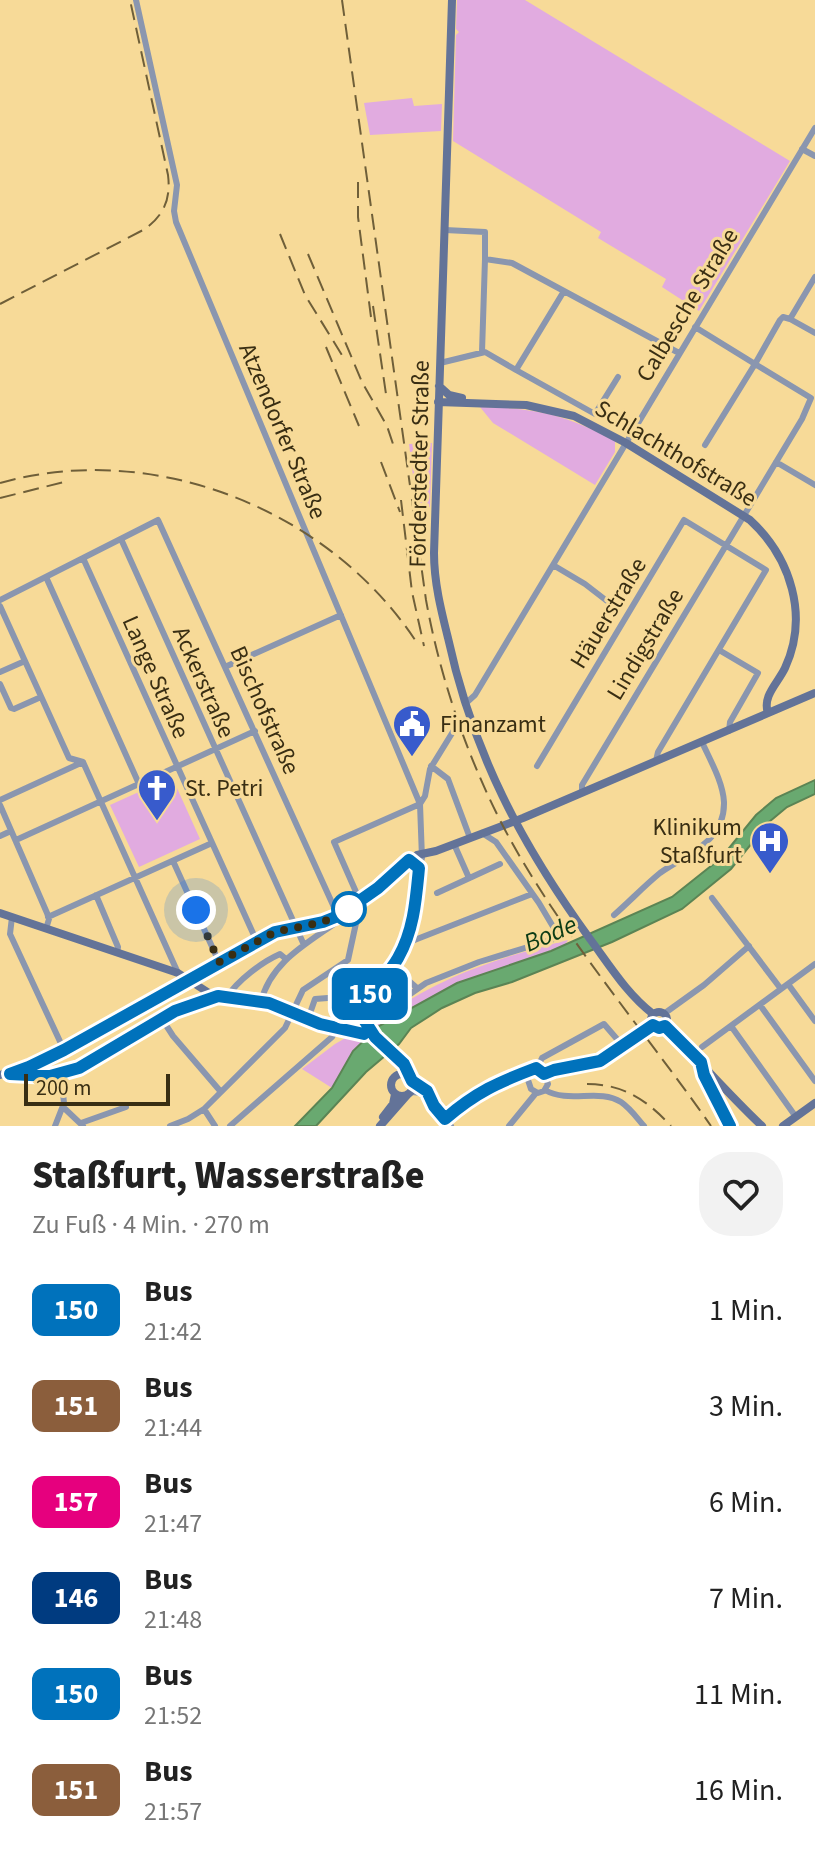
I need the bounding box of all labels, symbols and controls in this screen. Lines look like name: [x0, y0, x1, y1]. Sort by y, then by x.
street label: Calbesche Straße: [628, 222, 747, 389]
street label: Atzendorfer Straße: [230, 338, 335, 525]
street label: Förderstedter Straße: [400, 360, 439, 568]
street label: Schlachthofstraße: [588, 391, 763, 516]
street label: Häuerstraße: [561, 551, 655, 676]
street label: Lindigstraße: [598, 582, 693, 707]
street label: Lange Straße: [113, 610, 198, 744]
street label: Ackerstraße: [163, 621, 244, 744]
street label: Bischofstraße: [221, 640, 308, 780]
public building icon: Finanzamt: [391, 703, 433, 758]
place label: Finanzamt: [440, 707, 546, 742]
church icon: St. Petri: [136, 767, 178, 822]
place label: St. Petri: [185, 771, 263, 806]
place label: Klinikum Staßfurt: [653, 810, 742, 873]
hospital icon: Klinikum Staßfurt: [749, 820, 791, 875]
your location: [176, 890, 216, 930]
unlabelled marker: [332, 892, 366, 926]
water label: Bode: [518, 906, 583, 961]
line badge: 150: [324, 968, 416, 1020]
text: 150: [348, 974, 392, 1014]
scale bar: [24, 1070, 170, 1106]
text: 200 m: [36, 1072, 91, 1104]
text: Staßfurt, Wasserstraße: [32, 1149, 425, 1203]
button: heart: [699, 1152, 783, 1236]
text: Zu Fuß · 4 Min. · 270 m: [32, 1206, 270, 1243]
text: Bus: [144, 1270, 192, 1313]
text: 1 Min.: [709, 1289, 783, 1332]
text: 150: [54, 1290, 98, 1330]
text: 21:42: [144, 1313, 202, 1350]
text: Bus: [144, 1366, 192, 1409]
text: 3 Min.: [709, 1385, 783, 1428]
text: 151: [54, 1386, 98, 1426]
text: 21:44: [144, 1409, 202, 1446]
text: Bus: [144, 1462, 192, 1505]
text: 6 Min.: [709, 1481, 783, 1524]
text: 157: [54, 1482, 98, 1522]
text: 21:47: [144, 1505, 202, 1542]
text: Bus: [144, 1558, 192, 1601]
text: 7 Min.: [709, 1577, 783, 1620]
text: 146: [54, 1578, 98, 1618]
text: 21:48: [144, 1601, 202, 1638]
text: Bus: [144, 1654, 192, 1697]
text: 11 Min.: [694, 1673, 783, 1716]
text: 150: [54, 1674, 98, 1714]
text: 21:52: [144, 1697, 202, 1734]
text: Bus: [144, 1750, 192, 1793]
text: 16 Min.: [694, 1769, 783, 1812]
text: 151: [54, 1770, 98, 1810]
text: 21:57: [144, 1793, 202, 1830]

